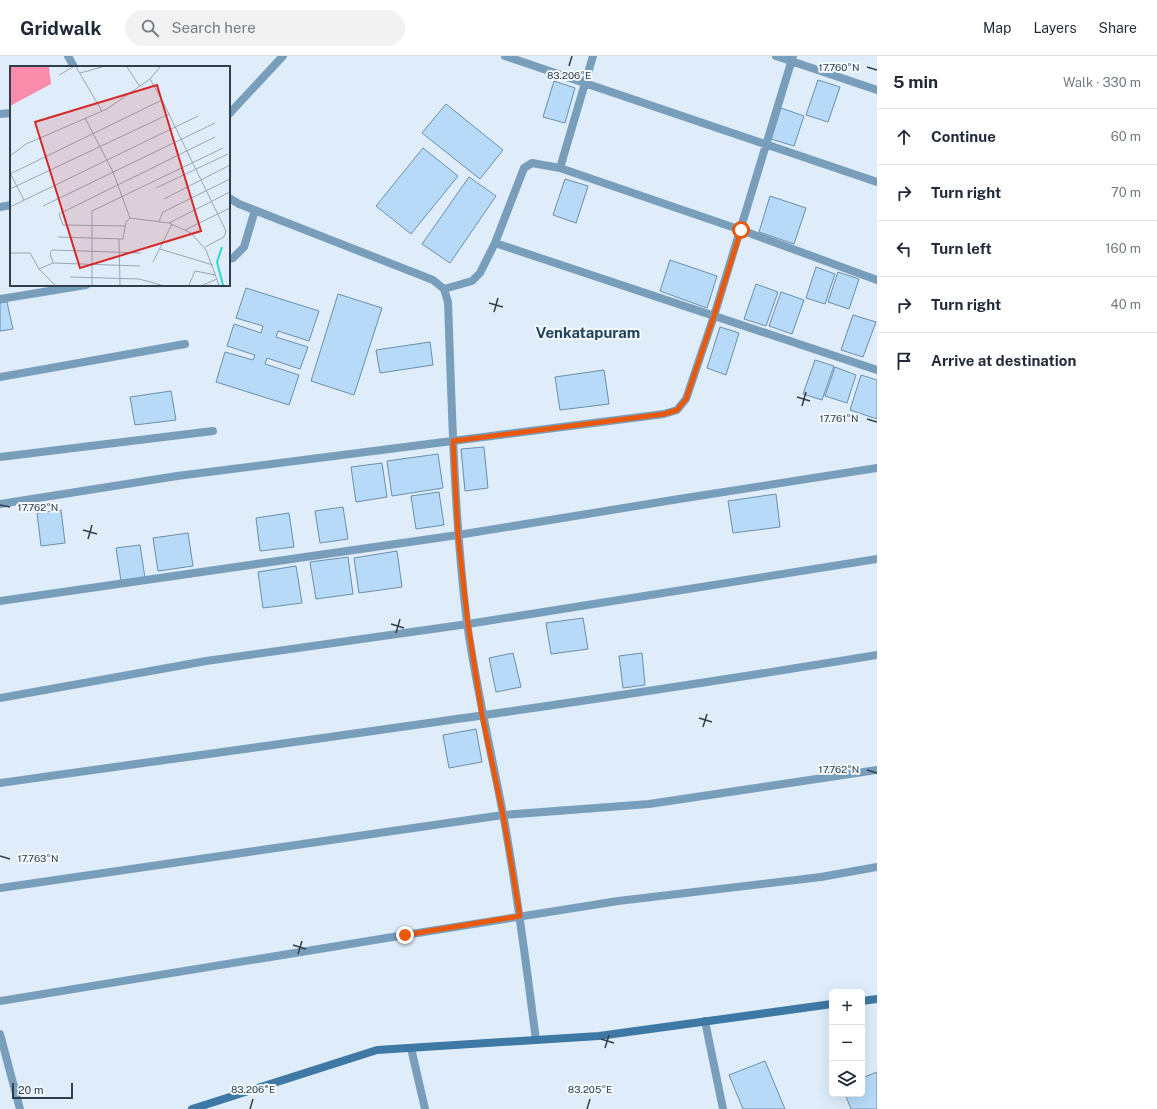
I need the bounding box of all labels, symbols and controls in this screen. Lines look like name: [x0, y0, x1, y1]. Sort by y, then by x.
search box: [125, 10, 405, 46]
text: Gridwalk: [20, 17, 101, 39]
icon: search: [139, 17, 161, 39]
text: Search here: [171, 19, 256, 36]
text: Map: [983, 20, 1011, 36]
text: Layers: [1033, 20, 1077, 36]
text: Share: [1099, 20, 1137, 36]
text: 17.760°N: [819, 61, 859, 73]
inset map: [10, 66, 230, 286]
text: 83.206°E: [547, 69, 591, 81]
text: 5 min: [893, 72, 938, 92]
text: Walk · 330 m: [1063, 75, 1141, 90]
icon: ahead: [893, 126, 915, 148]
text: Continue: [931, 128, 996, 145]
text: 60 m: [1111, 129, 1141, 144]
icon: right: [893, 182, 915, 204]
text: Turn right: [931, 184, 1001, 201]
text: 70 m: [1111, 185, 1141, 200]
route start: [732, 221, 750, 239]
icon: left: [893, 238, 915, 260]
text: Turn left: [931, 240, 992, 257]
text: 160 m: [1105, 241, 1141, 256]
icon: right: [893, 294, 915, 316]
text: Turn right: [931, 296, 1001, 313]
text: 40 m: [1110, 297, 1141, 312]
district label: Venkatapuram: [536, 324, 640, 341]
icon: arrive: [893, 350, 915, 372]
text: Arrive at destination: [931, 352, 1076, 369]
text: 17.761°N: [820, 412, 858, 424]
text: 17.762°N: [18, 501, 58, 513]
text: 17.762°N: [819, 763, 859, 775]
text: 17.763°N: [17, 852, 59, 864]
route end: [396, 926, 414, 944]
map controls: [829, 989, 865, 1097]
button: +: [829, 989, 865, 1025]
button: −: [829, 1025, 865, 1061]
button: layers: [829, 1061, 865, 1097]
scale bar: [12, 1081, 73, 1100]
text: 83.206°E: [231, 1083, 275, 1095]
text: 83.205°E: [568, 1083, 612, 1095]
text: 20 m: [18, 1084, 43, 1096]

